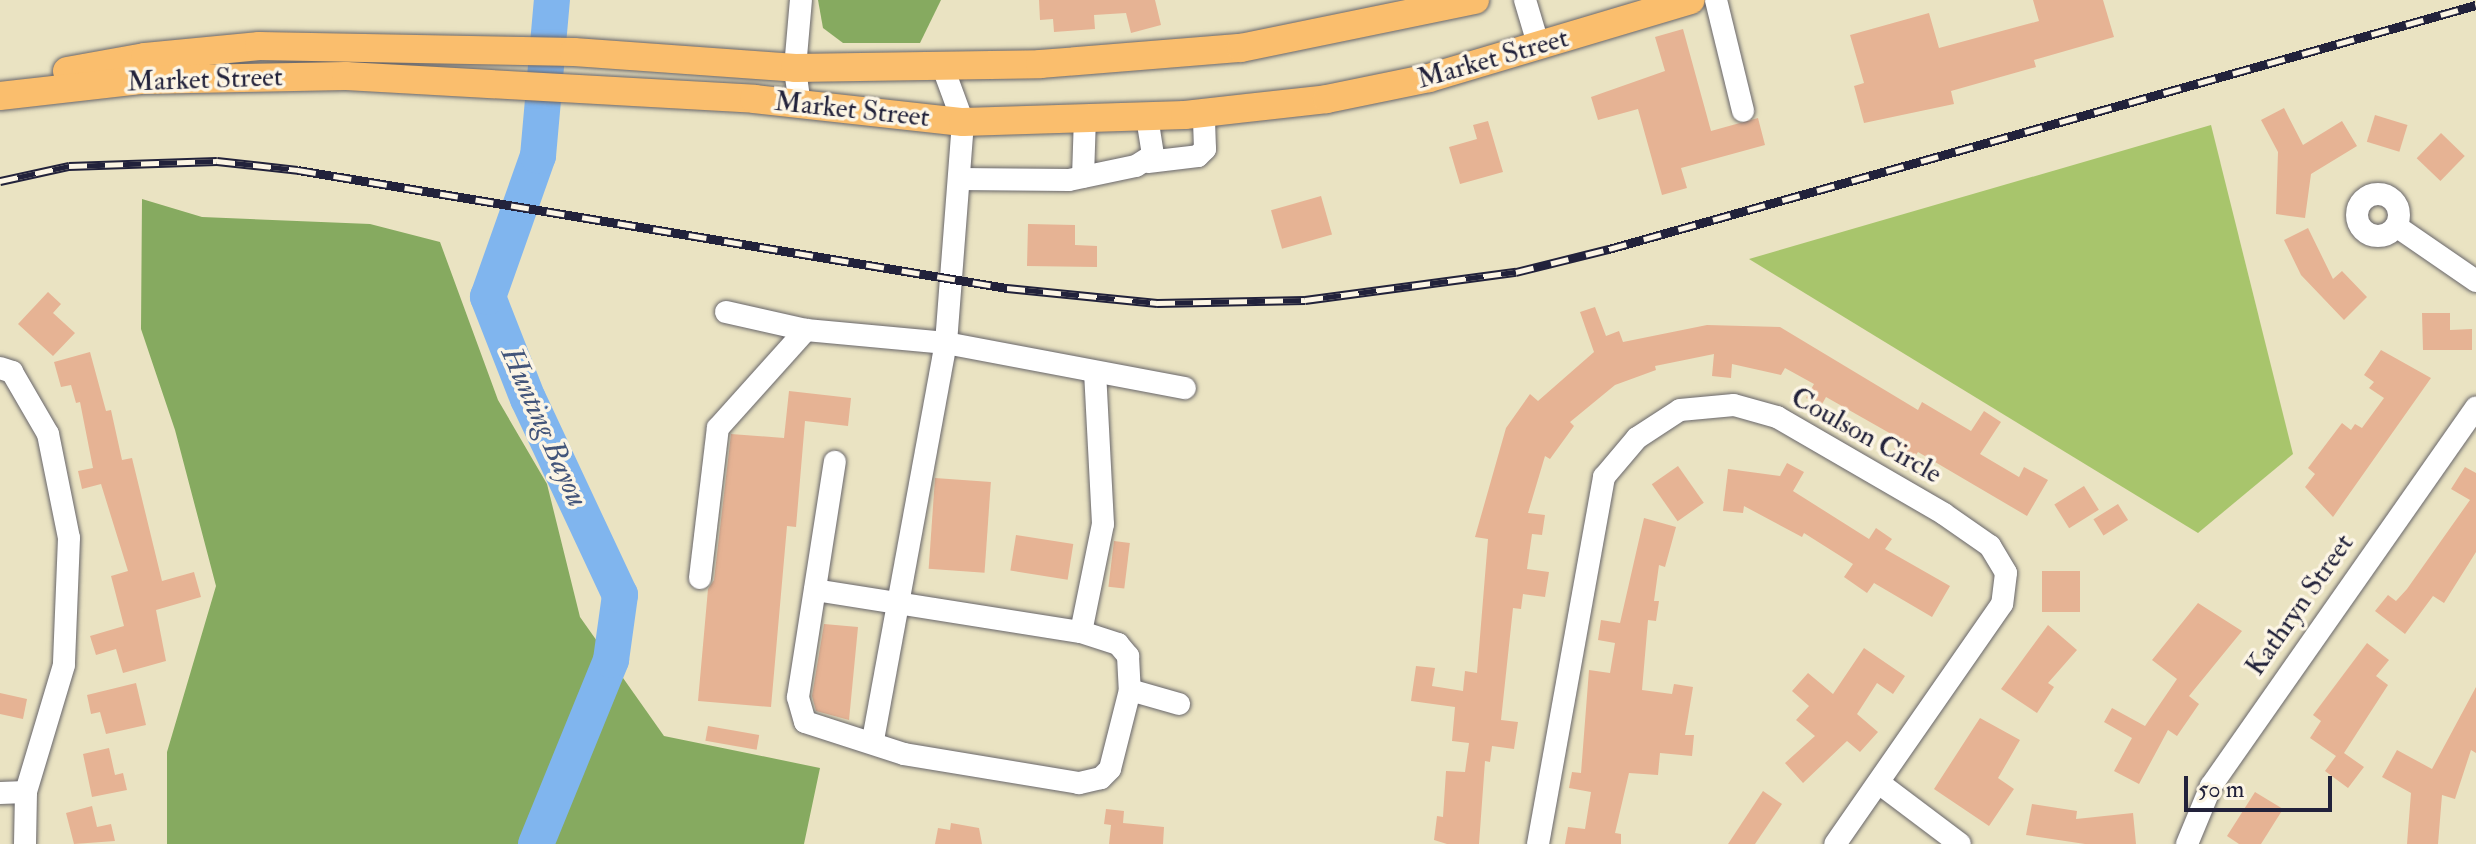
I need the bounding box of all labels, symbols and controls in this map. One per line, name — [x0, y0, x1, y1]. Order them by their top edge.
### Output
street label: Market Street — [1413, 21, 1573, 97]
street label: Market Street — [127, 60, 283, 100]
street label: Market Street — [773, 85, 931, 135]
water label: Hunting Bayou — [493, 341, 595, 513]
street label: Coulson Circle — [1785, 381, 1947, 491]
street label: Kathryn Street — [2239, 528, 2361, 682]
scale bar — [2188, 760, 2336, 810]
text: 50 m — [2198, 774, 2244, 805]

